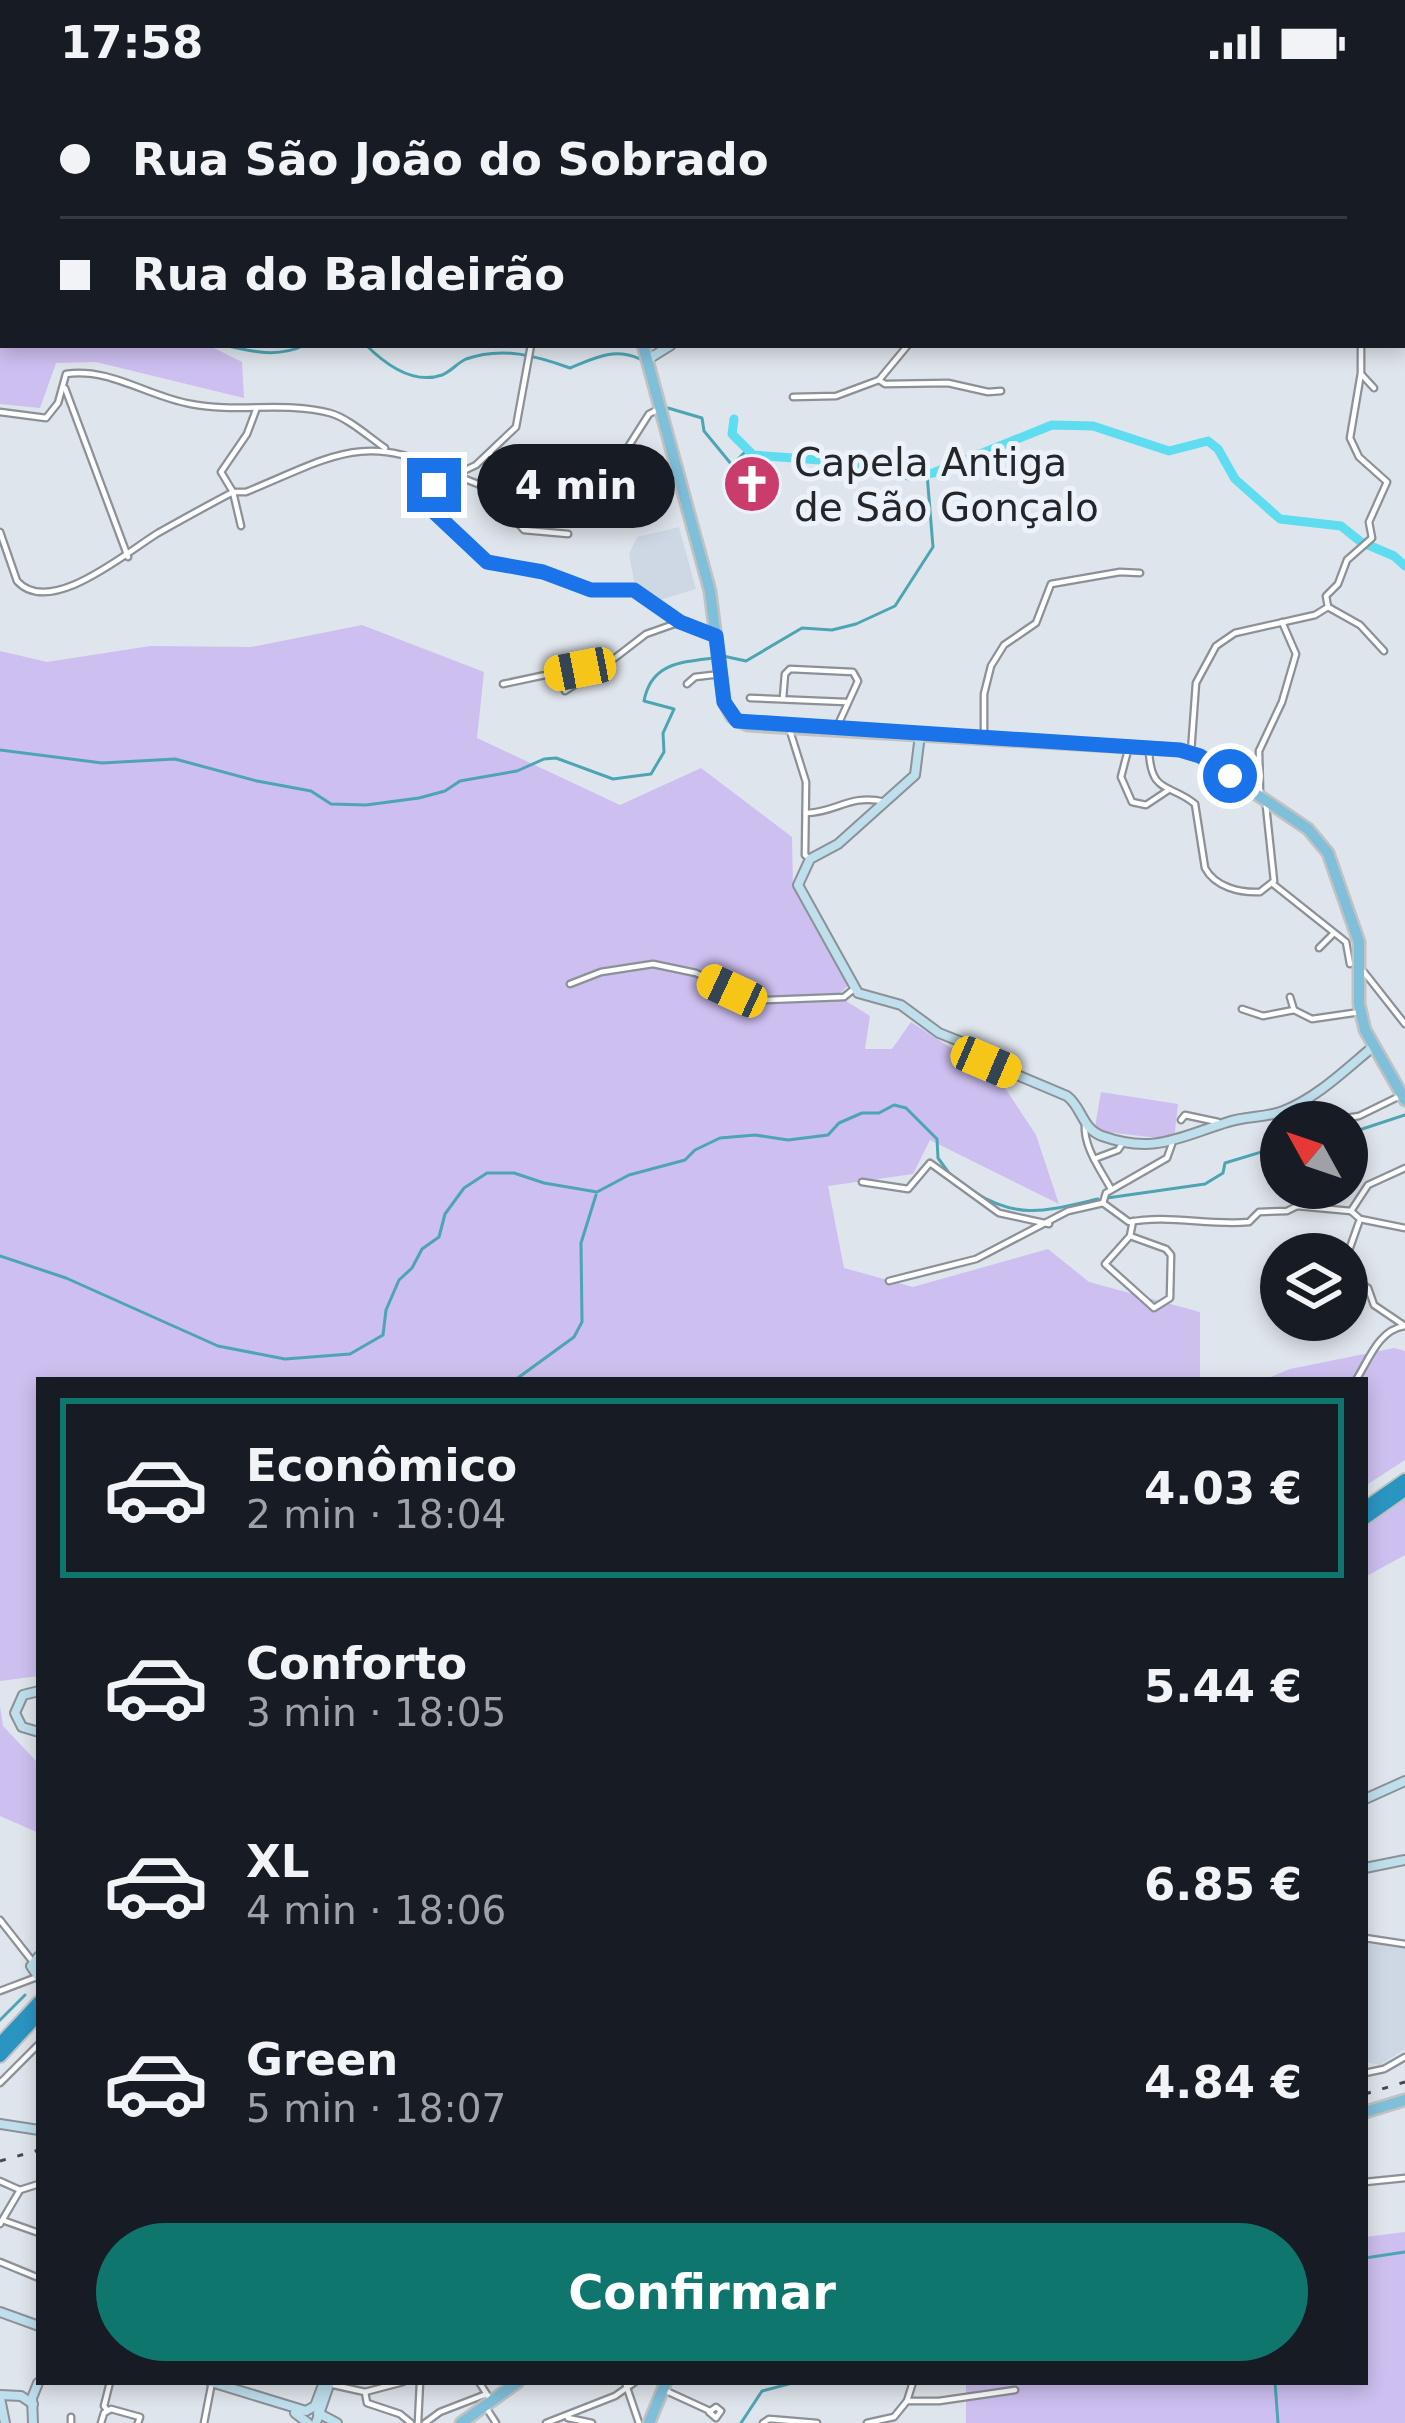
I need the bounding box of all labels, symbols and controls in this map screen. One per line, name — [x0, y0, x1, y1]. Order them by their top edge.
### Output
text: 17:58 — [60, 16, 203, 69]
text: Rua São João do Sobrado — [132, 133, 769, 186]
text: Rua do Baldeirão — [132, 248, 565, 301]
place label: Capela Antiga de São Gonçalo — [794, 440, 1099, 530]
callout: 4 min — [476, 443, 674, 527]
church icon: Capela Antiga de São Gonçalo — [721, 453, 783, 515]
route end — [407, 458, 461, 512]
text: 4 min — [515, 463, 637, 508]
car — [541, 644, 619, 694]
route start — [1203, 749, 1257, 803]
car — [692, 959, 772, 1023]
car — [946, 1031, 1026, 1093]
north arrow — [1260, 1101, 1368, 1209]
map controls — [1260, 1101, 1368, 1341]
button: layers — [1260, 1233, 1368, 1341]
icon: car — [102, 1434, 210, 1542]
text: Econômico — [246, 1439, 517, 1492]
text: 4.03 € — [1144, 1462, 1302, 1515]
text: 2 min · 18:04 — [246, 1492, 506, 1537]
icon: car — [102, 1632, 210, 1740]
text: Conforto — [246, 1637, 467, 1690]
text: 5.44 € — [1144, 1660, 1302, 1713]
text: 3 min · 18:05 — [246, 1690, 506, 1735]
icon: car — [102, 1830, 210, 1938]
text: XL — [246, 1835, 309, 1888]
text: 6.85 € — [1144, 1858, 1302, 1911]
text: 4 min · 18:06 — [246, 1888, 506, 1933]
icon: car — [102, 2028, 210, 2136]
text: Green — [246, 2033, 398, 2086]
text: 4.84 € — [1144, 2056, 1302, 2109]
text: 5 min · 18:07 — [246, 2086, 506, 2131]
button: Confirmar — [96, 2223, 1308, 2361]

